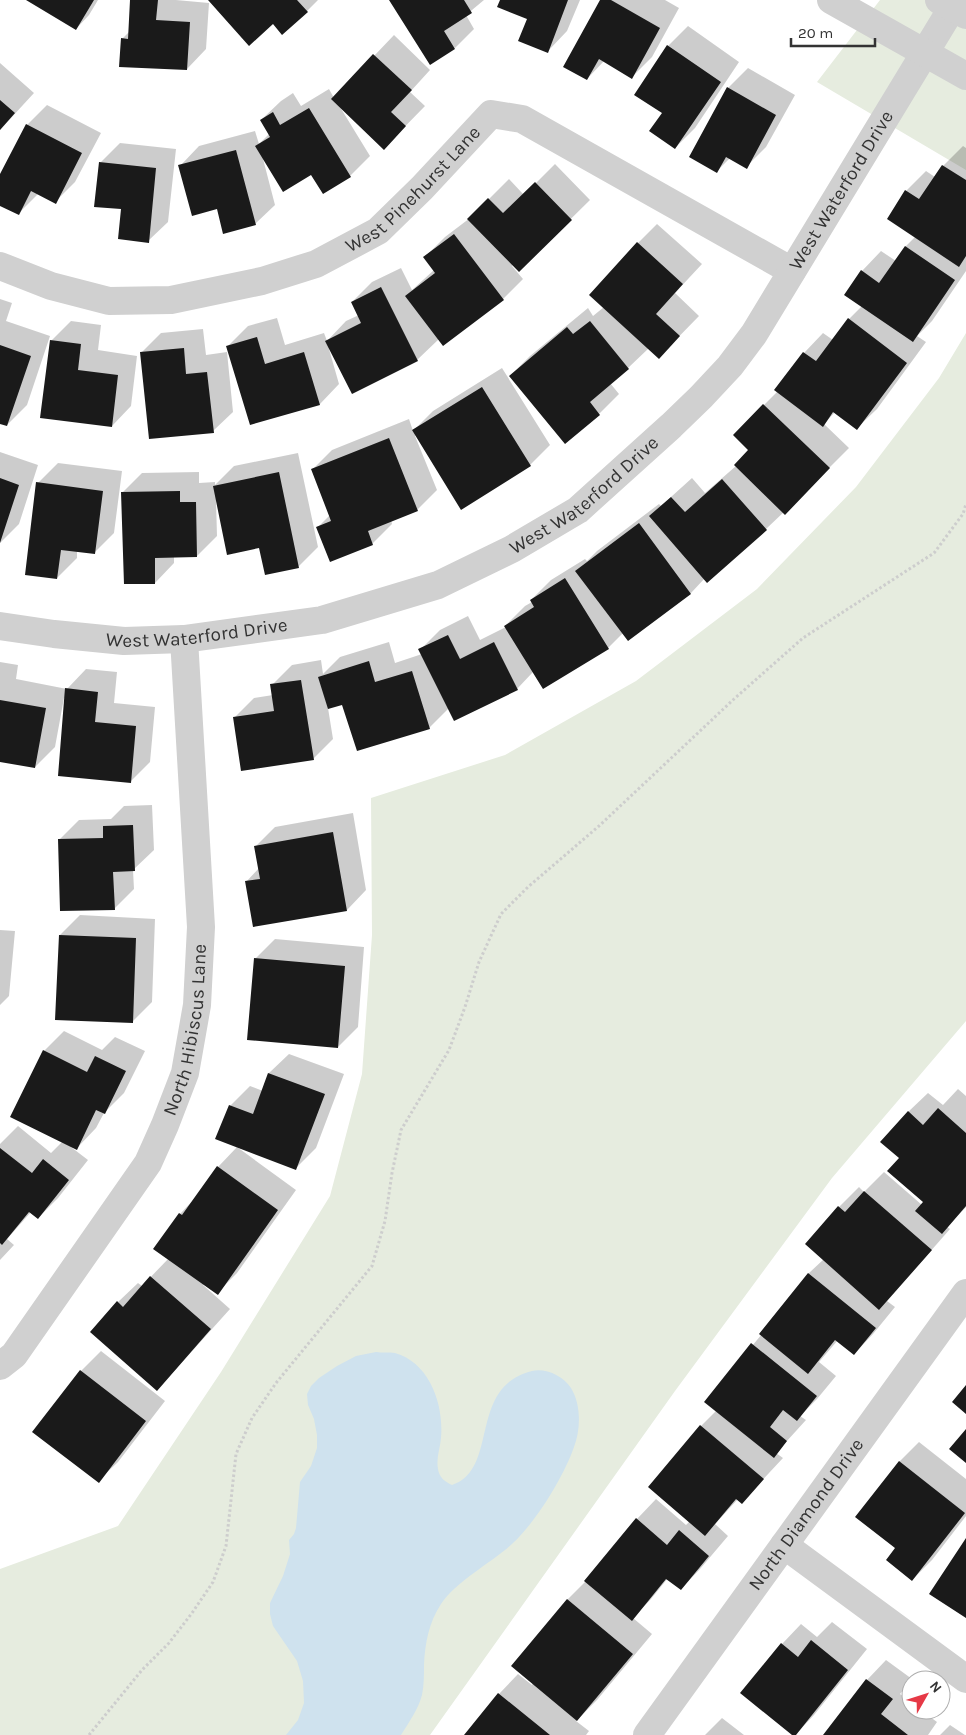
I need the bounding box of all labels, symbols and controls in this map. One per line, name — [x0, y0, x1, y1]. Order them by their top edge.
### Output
scale bar — [791, 15, 875, 47]
text: 20 m — [798, 24, 833, 42]
street label: West Waterford Drive — [785, 107, 898, 274]
street label: West Pinehurst Lane — [342, 122, 485, 257]
street label: West Waterford Drive — [506, 432, 663, 559]
street label: West Waterford Drive — [105, 614, 289, 652]
street label: North Hibiscus Lane — [159, 943, 211, 1119]
street label: North Diamond Drive — [744, 1434, 868, 1595]
north arrow — [901, 1670, 951, 1720]
text: N — [926, 1678, 945, 1696]

